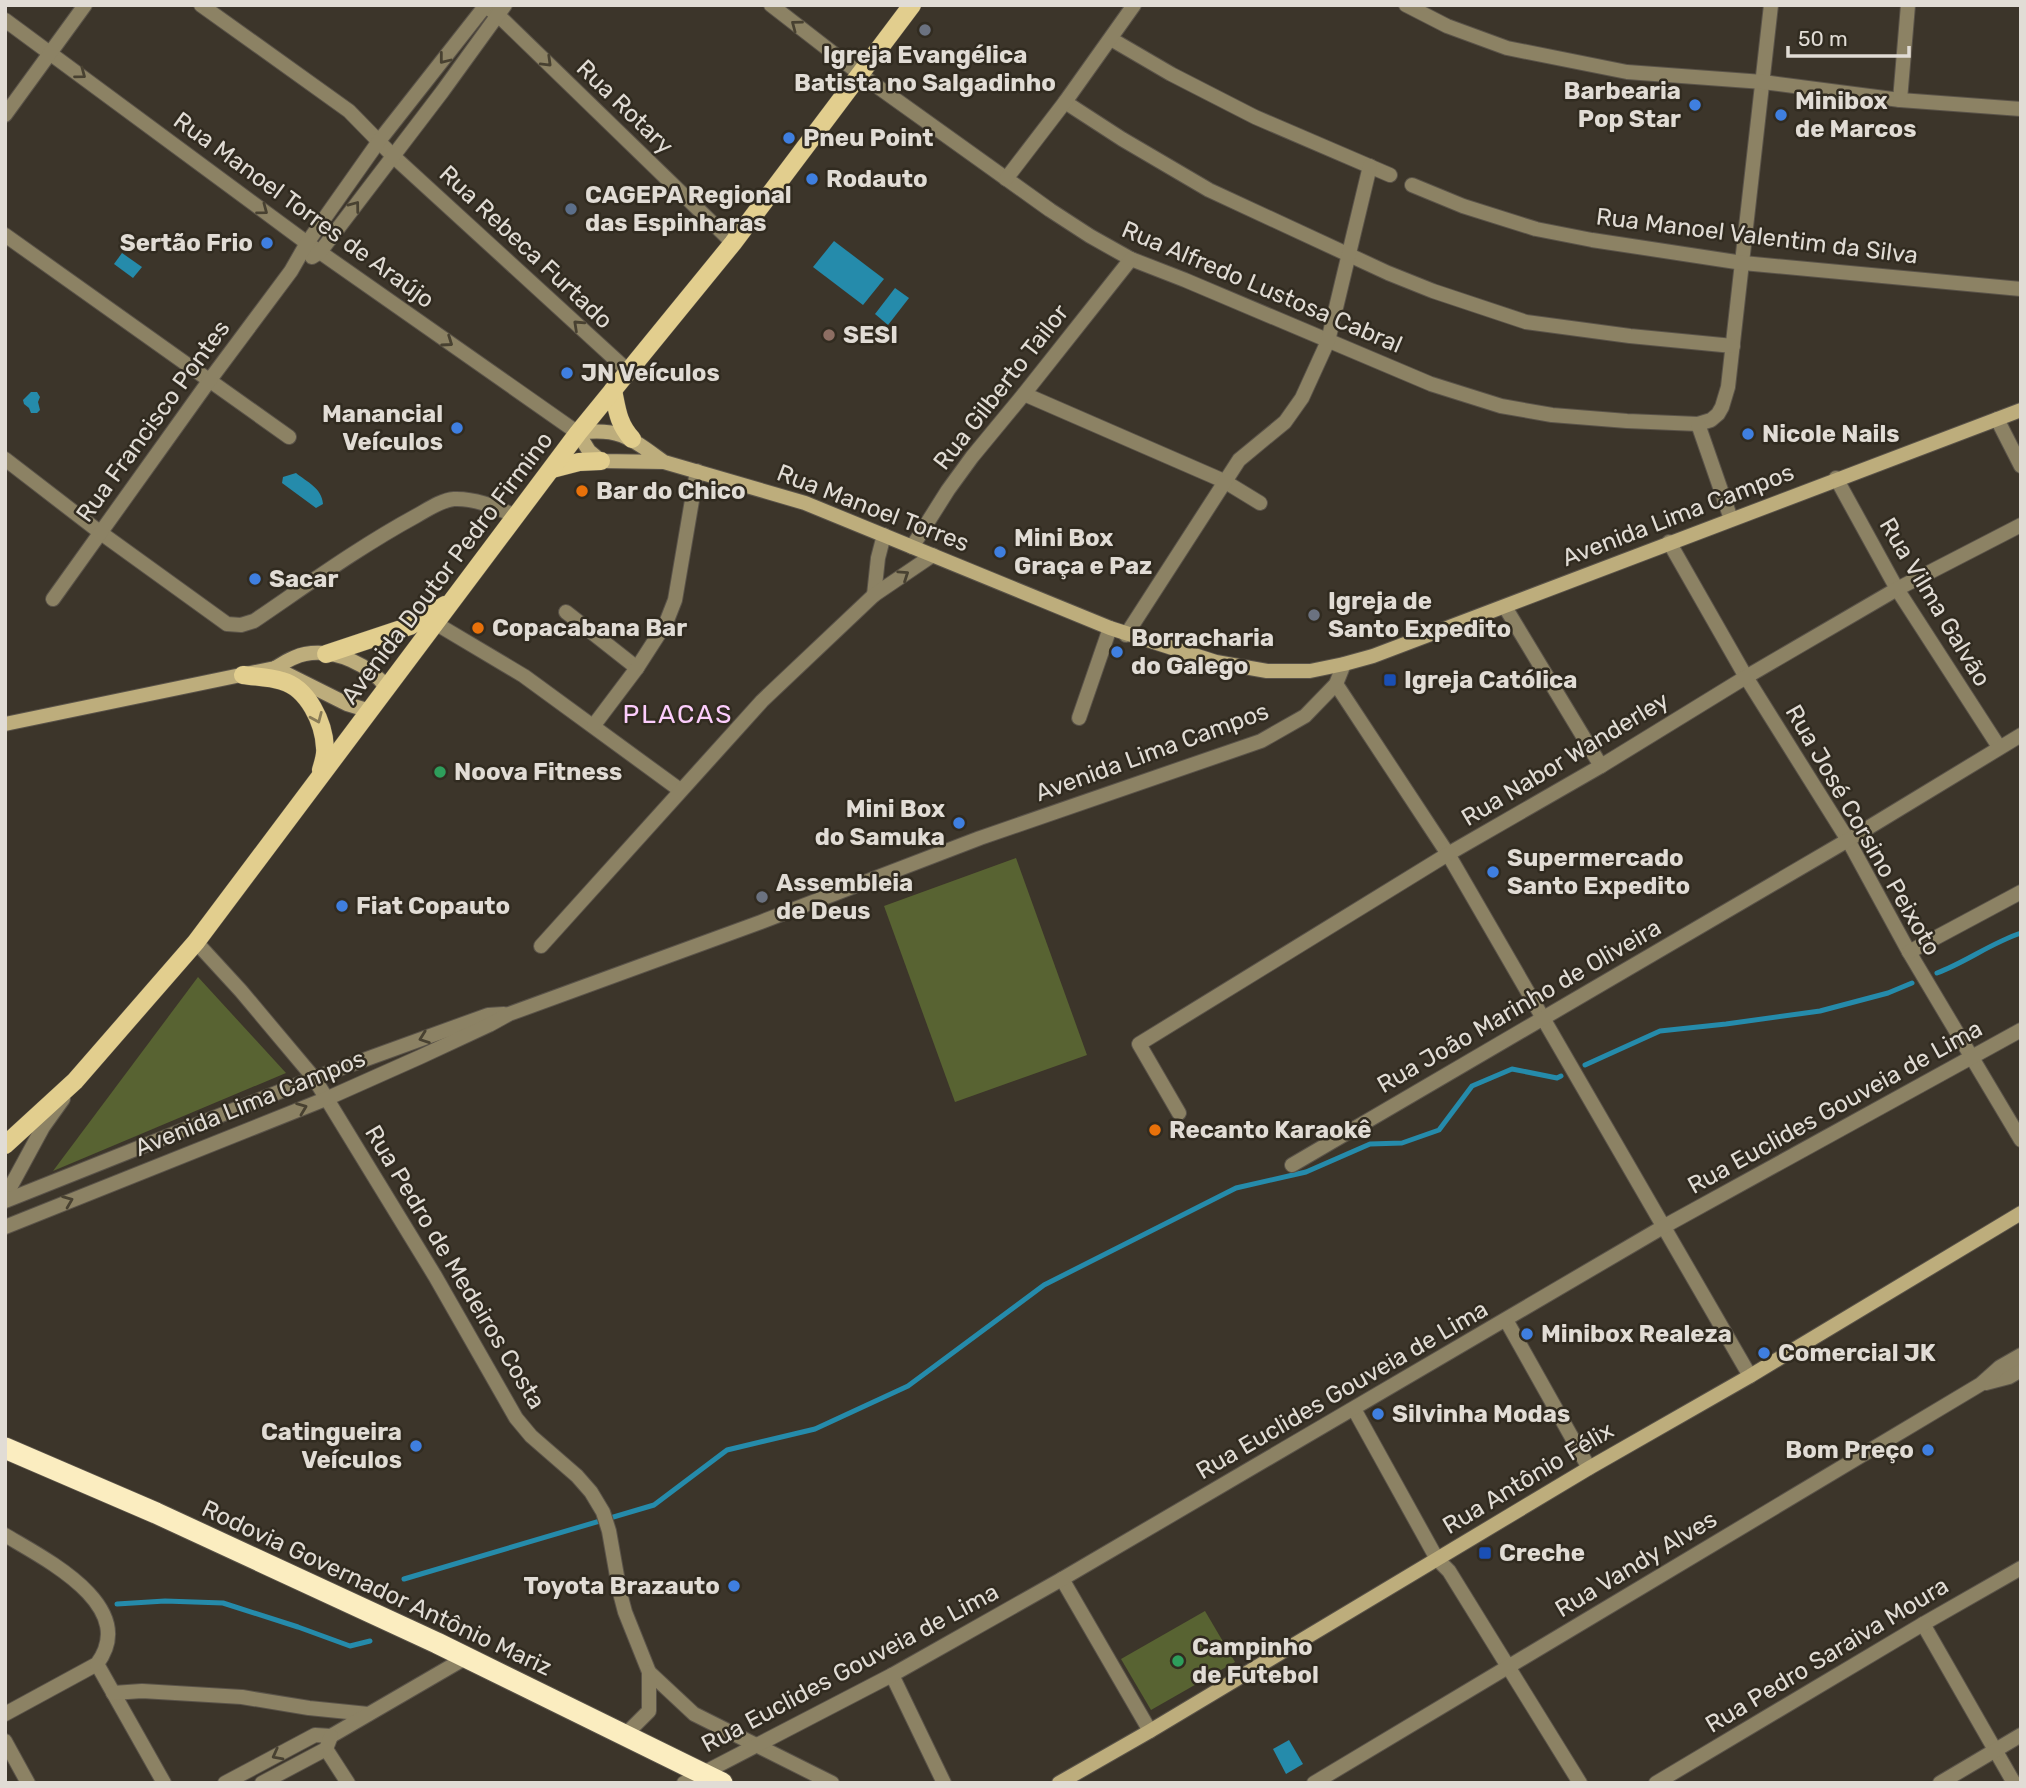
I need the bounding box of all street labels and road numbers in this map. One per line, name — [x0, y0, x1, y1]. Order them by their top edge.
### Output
street label: Rua Rotary — [571, 54, 679, 160]
street label: Rua Manoel Torres de Araújo — [168, 106, 440, 314]
street label: Rua Rebeca Furtado — [434, 160, 618, 334]
street label: Rua Manoel Valentim da Silva — [1594, 202, 1920, 270]
street label: Rua Alfredo Lustosa Cabral — [1118, 215, 1406, 359]
street label: Rua Gilberto Tailor — [928, 299, 1074, 475]
street label: Rua Francisco Pontes — [70, 315, 236, 527]
street label: Avenida Doutor Pedro Firmino — [335, 426, 559, 710]
street label: Rua Manoel Torres — [773, 458, 973, 558]
street label: Avenida Lima Campos — [1558, 458, 1798, 572]
street label: Rua Vilma Galvão — [1874, 513, 1996, 691]
street label: Rua Nabor Wanderley — [1456, 686, 1674, 832]
street label: Avenida Lima Campos — [1032, 697, 1272, 807]
street label: Rua José Corsino Peixoto — [1780, 700, 1946, 960]
street label: Rua João Marinho de Oliveira — [1372, 913, 1666, 1099]
street label: Rua Euclides Gouveia de Lima — [1683, 1014, 1987, 1200]
street label: Avenida Lima Campos — [131, 1044, 369, 1162]
street label: Rua Pedro de Medeiros Costa — [359, 1120, 551, 1414]
street label: Rua Euclides Gouveia de Lima — [1191, 1295, 1493, 1485]
street label: Rua Antônio Félix — [1438, 1416, 1618, 1540]
street label: Rodovia Governador Antônio Mariz — [198, 1494, 556, 1682]
street label: Rua Vandy Alves — [1550, 1505, 1722, 1623]
street label: Rua Pedro Saraiva Moura — [1700, 1571, 1954, 1739]
street label: Rua Euclides Gouveia de Lima — [697, 1578, 1003, 1758]

